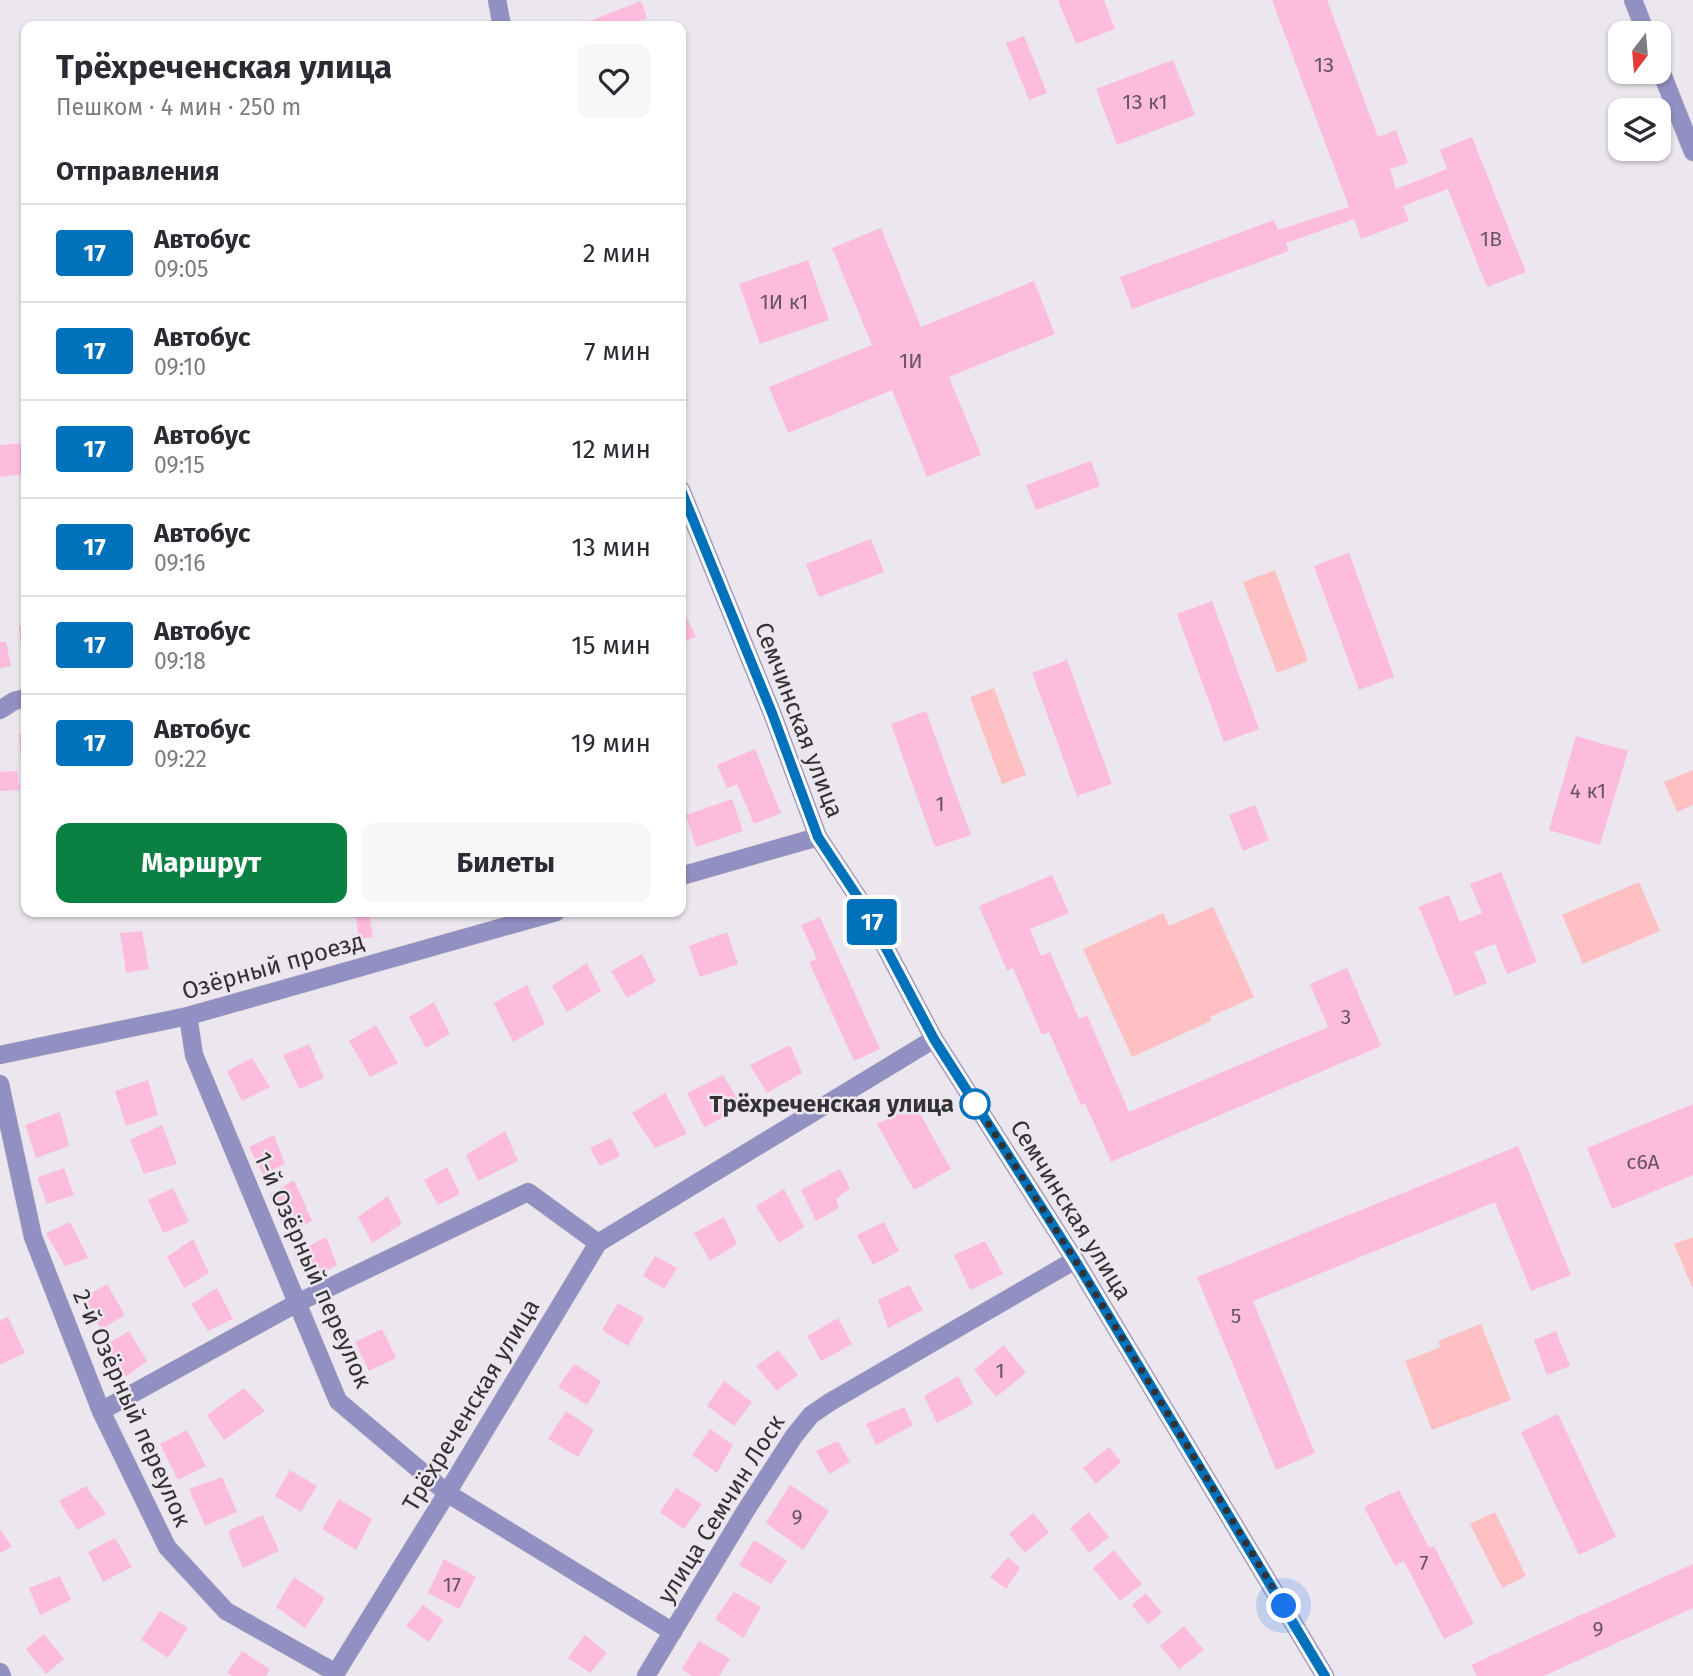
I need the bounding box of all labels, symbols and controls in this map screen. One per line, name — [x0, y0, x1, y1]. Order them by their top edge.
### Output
north arrow — [1608, 21, 1671, 84]
map controls — [1608, 21, 1671, 161]
button: heart — [577, 44, 651, 118]
text: Трёхреченская улица — [56, 47, 392, 87]
house number: 1З — [1314, 52, 1334, 78]
house number: 1З к1 — [1122, 89, 1168, 115]
text: Пешком · 4 мин · 250 m — [56, 93, 301, 121]
button: layers — [1608, 98, 1671, 161]
text: Отправления — [56, 156, 219, 187]
text: Автобус — [154, 224, 251, 255]
house number: 1В — [1480, 226, 1502, 252]
text: 2 мин — [583, 238, 651, 269]
text: 17 — [83, 239, 106, 267]
text: 09:05 — [154, 255, 209, 283]
house number: 1И к1 — [760, 289, 808, 315]
text: Автобус — [154, 322, 251, 353]
text: 7 мин — [584, 336, 651, 367]
text: 17 — [83, 337, 106, 365]
house number: 1И — [899, 348, 923, 374]
text: 09:10 — [154, 353, 206, 381]
text: Автобус — [154, 420, 251, 451]
text: 12 мин — [572, 434, 651, 465]
text: 17 — [83, 435, 106, 463]
text: 09:15 — [154, 451, 205, 479]
text: Автобус — [154, 518, 251, 549]
text: 13 мин — [571, 532, 651, 563]
text: 17 — [83, 533, 106, 561]
text: 09:16 — [154, 549, 206, 577]
text: Автобус — [154, 616, 251, 647]
street label: Семчинская улица — [749, 618, 849, 822]
text: 15 мин — [571, 630, 651, 661]
text: 17 — [83, 631, 106, 659]
text: 09:18 — [154, 647, 206, 675]
text: Автобус — [154, 714, 251, 745]
text: 19 мин — [571, 728, 651, 759]
text: 17 — [83, 729, 106, 757]
text: 09:22 — [154, 745, 207, 773]
house number: 4 к1 — [1570, 778, 1606, 804]
house number: 1 — [935, 791, 945, 817]
button: Маршрут — [56, 823, 347, 903]
button: Билеты — [361, 823, 651, 903]
line badge: 17 — [840, 899, 903, 945]
text: 17 — [861, 908, 883, 936]
street label: Озёрный проезд — [179, 927, 367, 1005]
house number: 3 — [1341, 1004, 1351, 1030]
marker: Трёхреченская улица — [960, 1089, 990, 1119]
place label: Трёхреченская улица — [710, 1090, 954, 1118]
street label: Семчинская улица — [1004, 1115, 1138, 1305]
street label: 1-й Озёрный переулок — [248, 1148, 378, 1393]
house number: с6А — [1626, 1149, 1660, 1175]
street label: 2-й Озёрный переулок — [67, 1285, 197, 1532]
street label: Трёхреченская улица — [397, 1294, 545, 1516]
house number: 5 — [1231, 1303, 1241, 1329]
house number: 1 — [995, 1358, 1005, 1384]
street label: улица Семчин Лоск — [652, 1409, 791, 1608]
house number: 9 — [791, 1504, 803, 1530]
house number: 7 — [1419, 1550, 1429, 1576]
house number: 17 — [443, 1572, 461, 1598]
your location — [1266, 1588, 1301, 1623]
house number: 9 — [1592, 1616, 1604, 1642]

